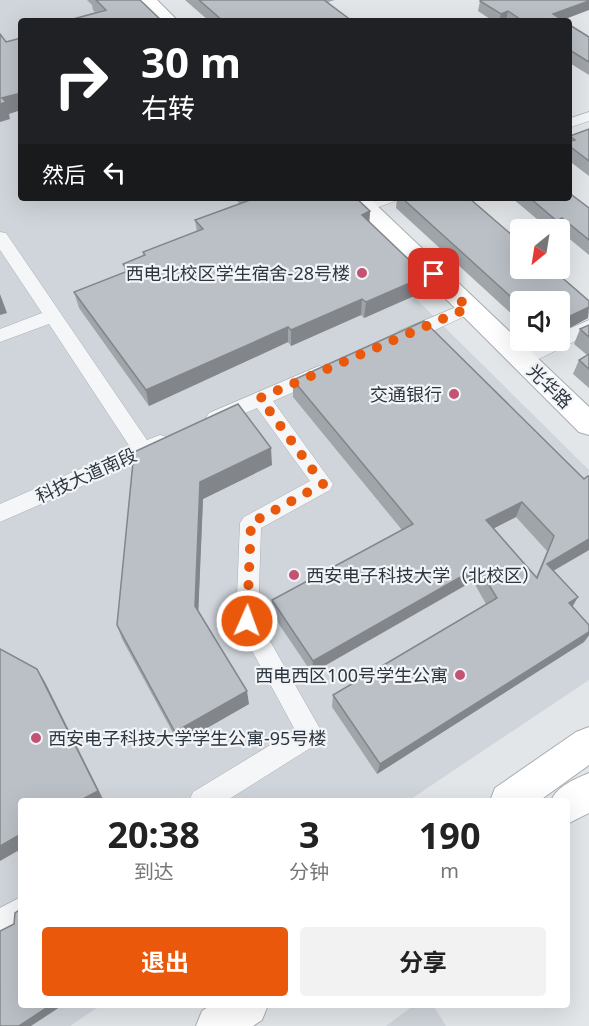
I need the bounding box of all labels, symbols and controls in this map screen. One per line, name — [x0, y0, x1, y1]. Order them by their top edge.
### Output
text: 30 m — [141, 33, 241, 90]
icon: right — [42, 42, 120, 120]
text: 右转 — [141, 89, 195, 126]
icon: left — [98, 156, 131, 189]
text: 然后 — [42, 159, 86, 189]
north arrow — [510, 219, 570, 279]
map controls — [510, 219, 570, 351]
pin — [408, 248, 459, 299]
icon: arrive — [417, 257, 450, 290]
place label: 西电北校区学生宿舍-28号楼 — [126, 261, 350, 285]
marker: 西电北校区学生宿舍-28号楼 — [355, 266, 369, 280]
button: sound — [510, 291, 570, 351]
street label: 光华路 — [522, 359, 578, 413]
place label: 交通银行 — [370, 382, 442, 406]
marker: 交通银行 — [447, 387, 461, 401]
street label: 科技大道南段 — [32, 442, 140, 508]
place label: 西安电子科技大学（北校区） — [306, 563, 540, 587]
marker: 西安电子科技大学（北校区） — [287, 568, 301, 582]
position arrow — [215, 589, 279, 653]
place label: 西电西区100号学生公寓 — [255, 663, 448, 687]
marker: 西电西区100号学生公寓 — [453, 668, 467, 682]
place label: 西安电子科技大学学生公寓-95号楼 — [48, 726, 326, 750]
marker: 西安电子科技大学学生公寓-95号楼 — [29, 731, 43, 745]
text: 20:38 — [107, 810, 200, 859]
text: 3 — [299, 810, 320, 859]
text: 190 — [419, 811, 481, 860]
text: m — [440, 857, 459, 884]
text: 到达 — [134, 858, 174, 885]
text: 分钟 — [289, 858, 329, 885]
button: 退出 — [42, 927, 288, 996]
button: 分享 — [300, 927, 546, 996]

